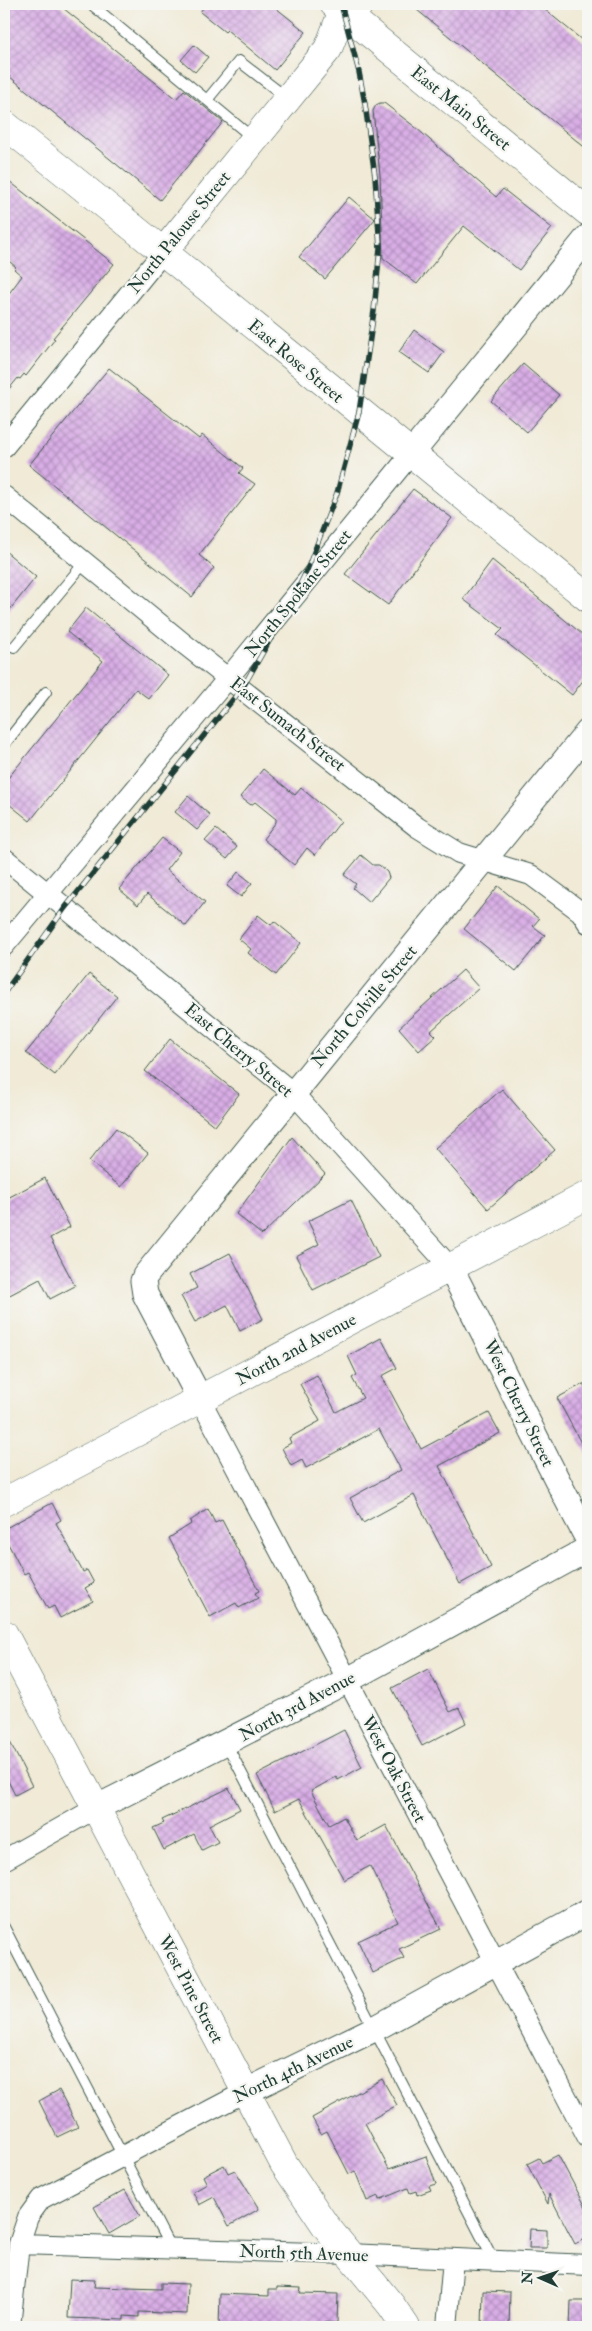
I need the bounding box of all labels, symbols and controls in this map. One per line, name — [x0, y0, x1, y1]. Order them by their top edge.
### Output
street label: East Main Street — [406, 61, 515, 156]
street label: North Palouse Street — [123, 166, 236, 298]
street label: East Rose Street — [243, 315, 349, 408]
street label: North Spokane Street — [240, 525, 357, 662]
street label: East Sumach Street — [225, 672, 350, 777]
street label: North Colville Street — [306, 940, 422, 1072]
street label: East Cherry Street — [180, 998, 298, 1103]
street label: North 2nd Avenue — [232, 1308, 361, 1391]
street label: West Cherry Street — [477, 1335, 559, 1471]
street label: North 3rd Avenue — [235, 1666, 360, 1747]
street label: West Oak Street — [355, 1711, 431, 1827]
street label: West Pine Street — [152, 1930, 229, 2047]
street label: North 4th Avenue — [229, 2030, 358, 2109]
street label: North 5th Avenue — [239, 2240, 369, 2267]
north arrow — [514, 2254, 564, 2304]
text: N — [519, 2271, 536, 2285]

